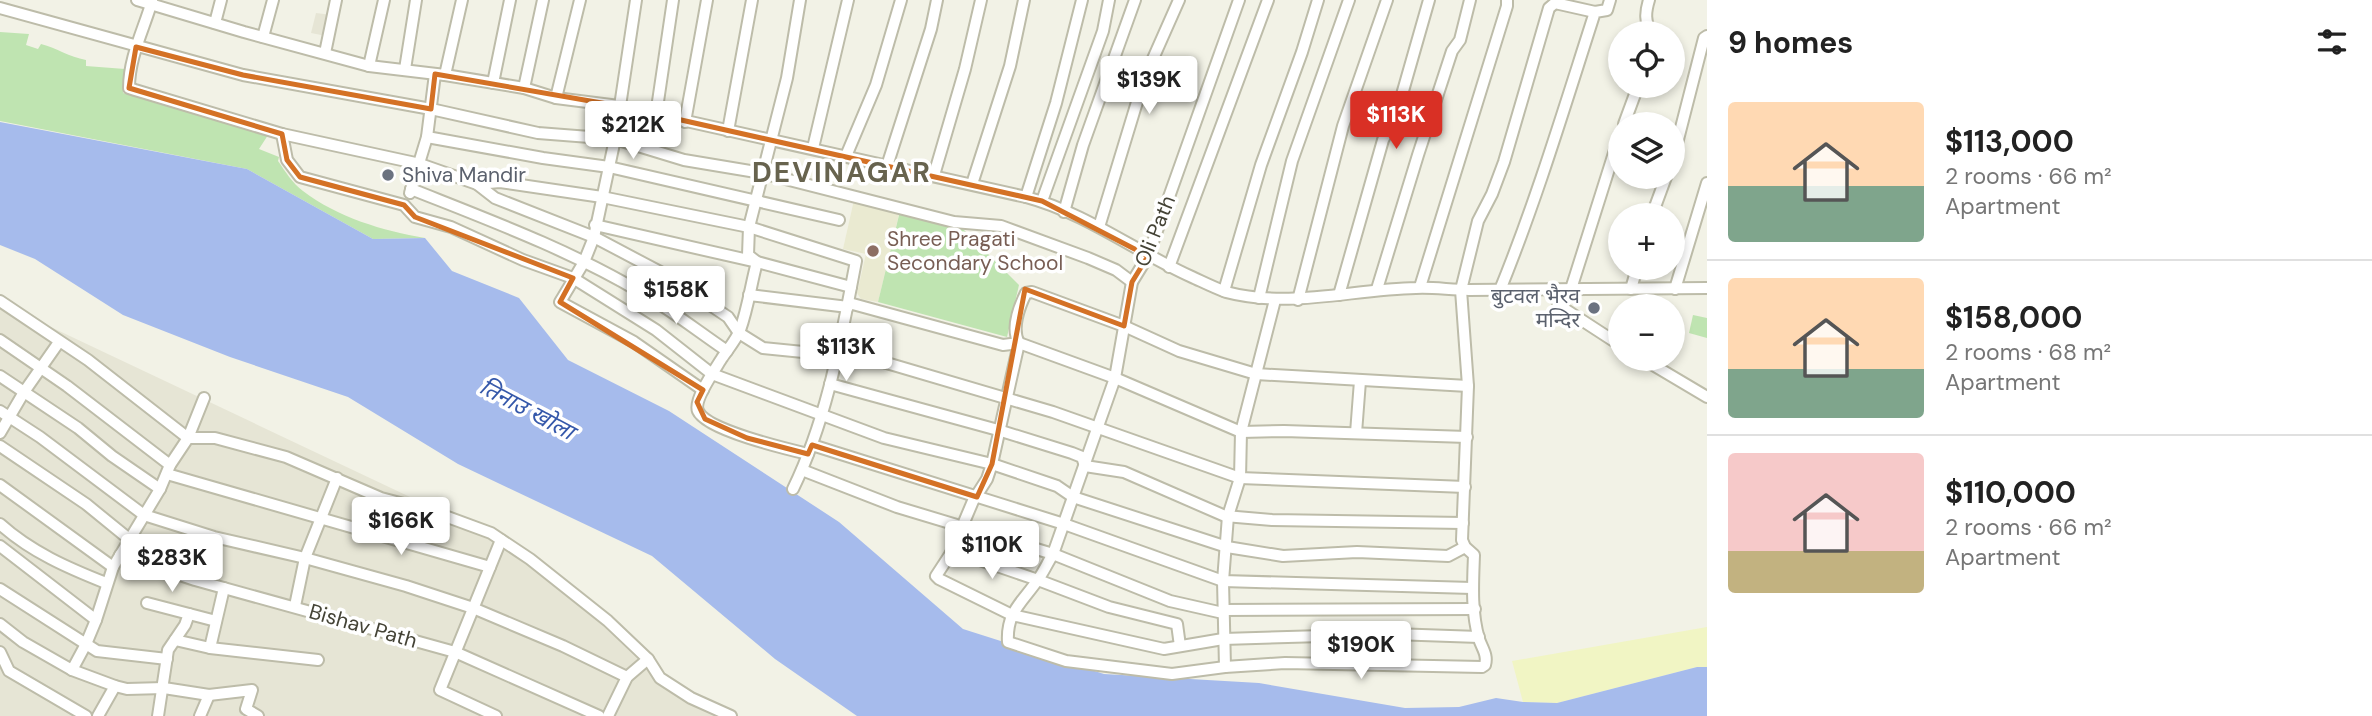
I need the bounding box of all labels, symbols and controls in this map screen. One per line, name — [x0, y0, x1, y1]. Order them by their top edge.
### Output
map controls — [1608, 21, 1685, 371]
button: locate — [1608, 21, 1685, 98]
text: 9 homes — [1728, 23, 1853, 62]
icon: filters — [2313, 23, 2351, 61]
pin: $139K — [1100, 57, 1198, 116]
text: $139K — [1116, 64, 1182, 94]
pin: $113K — [1347, 92, 1445, 151]
text: $113K — [1366, 99, 1426, 129]
pin: $212K — [584, 102, 682, 161]
text: $212K — [601, 109, 665, 139]
button: layers — [1608, 112, 1685, 189]
text: $113,000 — [1945, 122, 2074, 161]
icon: home — [1784, 130, 1868, 214]
district label: DEVINAGAR — [752, 154, 932, 191]
place label: Shiva Mandir — [402, 161, 526, 189]
text: 2 rooms · 66 m² — [1945, 161, 2112, 191]
marker: Shiva Mandir — [380, 167, 396, 183]
street label: Oli Path — [1128, 191, 1182, 271]
text: Apartment — [1945, 191, 2060, 221]
button: + — [1608, 203, 1685, 280]
place label: Shree Pragati Secondary School — [887, 225, 1063, 277]
marker: Shree Pragati Secondary School — [865, 243, 881, 259]
pin: $158K — [627, 266, 725, 326]
text: $158K — [643, 274, 709, 304]
place label: बुटवल भैरव मन्दिर — [1491, 282, 1580, 334]
button: − — [1608, 294, 1685, 371]
text: $158,000 — [1945, 298, 2082, 337]
marker: बुटवल भैरव मन्दिर — [1586, 300, 1602, 316]
icon: home — [1784, 306, 1868, 390]
pin: $113K — [797, 324, 895, 383]
text: $113K — [816, 331, 876, 361]
text: 2 rooms · 68 m² — [1945, 337, 2111, 367]
text: Apartment — [1945, 367, 2060, 397]
water label: तिनाउ खोला — [474, 372, 583, 448]
text: $110,000 — [1945, 473, 2076, 512]
icon: home — [1784, 481, 1868, 565]
pin: $166K — [352, 498, 450, 557]
text: $166K — [368, 505, 434, 535]
text: 2 rooms · 66 m² — [1945, 512, 2112, 542]
pin: $110K — [943, 522, 1041, 581]
text: $110K — [961, 529, 1023, 559]
pin: $283K — [123, 534, 221, 594]
text: $283K — [137, 542, 207, 572]
text: Apartment — [1945, 542, 2060, 572]
street label: Bishav Path — [306, 597, 420, 655]
pin: $190K — [1312, 622, 1410, 681]
text: $190K — [1327, 629, 1395, 659]

